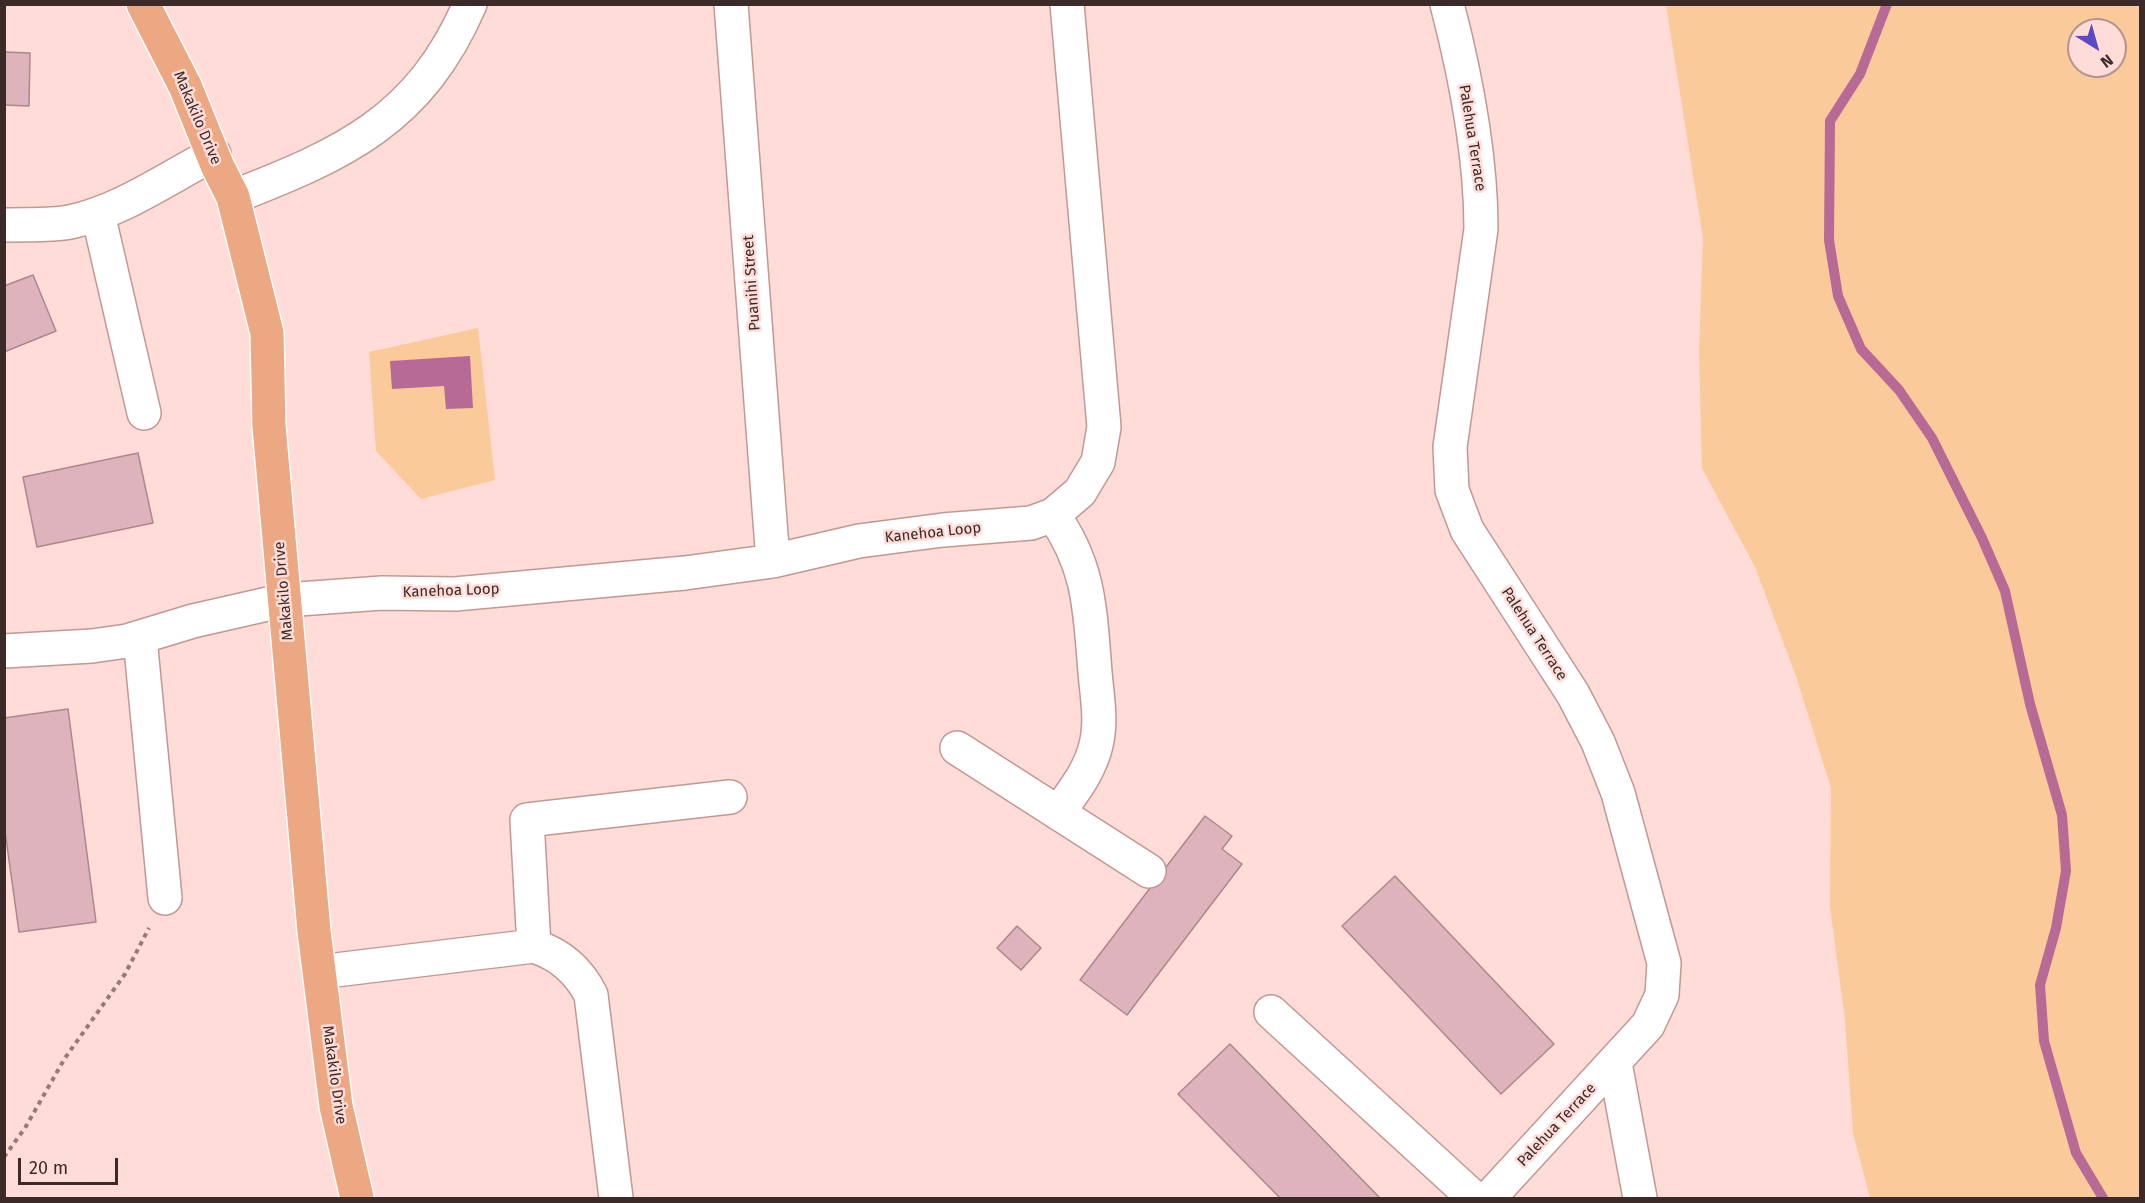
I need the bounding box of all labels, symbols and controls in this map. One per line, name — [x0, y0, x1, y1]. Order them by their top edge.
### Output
north arrow — [2067, 18, 2127, 78]
text: N — [2097, 50, 2117, 72]
street label: Makakilo Drive — [169, 69, 225, 167]
street label: Palehua Terrace — [1455, 84, 1489, 192]
street label: Puanihi Street — [740, 235, 764, 331]
street label: Kanehoa Loop — [884, 519, 982, 547]
street label: Makakilo Drive — [271, 541, 297, 641]
street label: Kanehoa Loop — [402, 580, 500, 602]
street label: Palehua Terrace — [1497, 584, 1571, 684]
street label: Makakilo Drive — [318, 1024, 350, 1126]
street label: Palehua Terrace — [1514, 1080, 1600, 1170]
scale bar — [21, 1146, 122, 1184]
text: 20 m — [29, 1157, 68, 1179]

